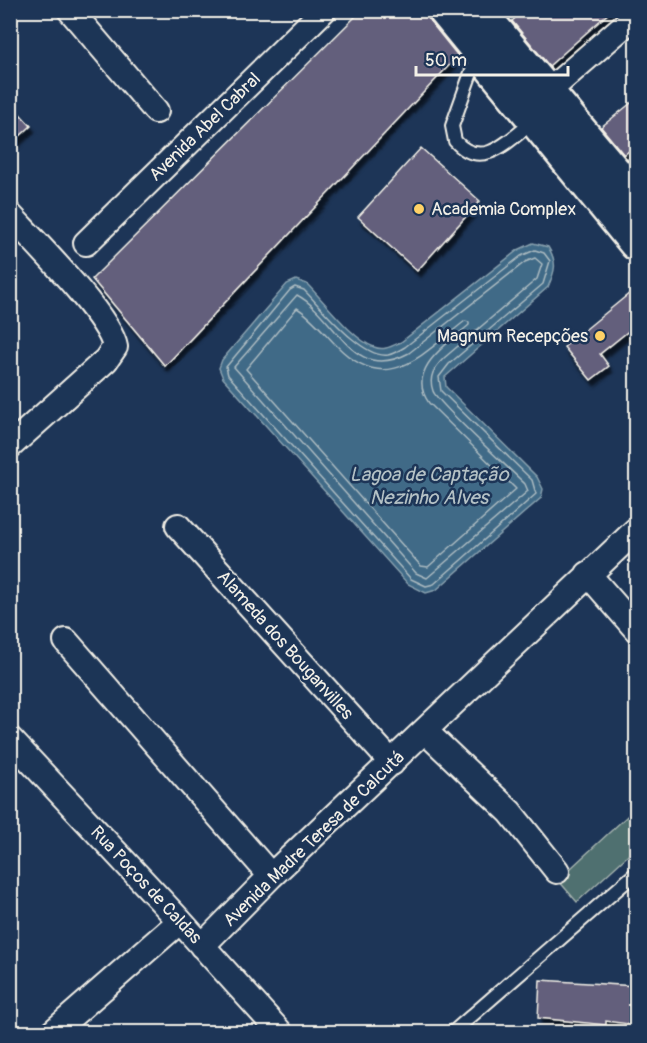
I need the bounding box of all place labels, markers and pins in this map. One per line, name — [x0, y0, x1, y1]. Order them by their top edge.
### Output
place label: Academia Complex — [431, 198, 576, 221]
marker: Academia Complex — [412, 202, 426, 216]
place label: Magnum Recepções — [437, 325, 588, 348]
marker: Magnum Recepções — [593, 329, 607, 343]

